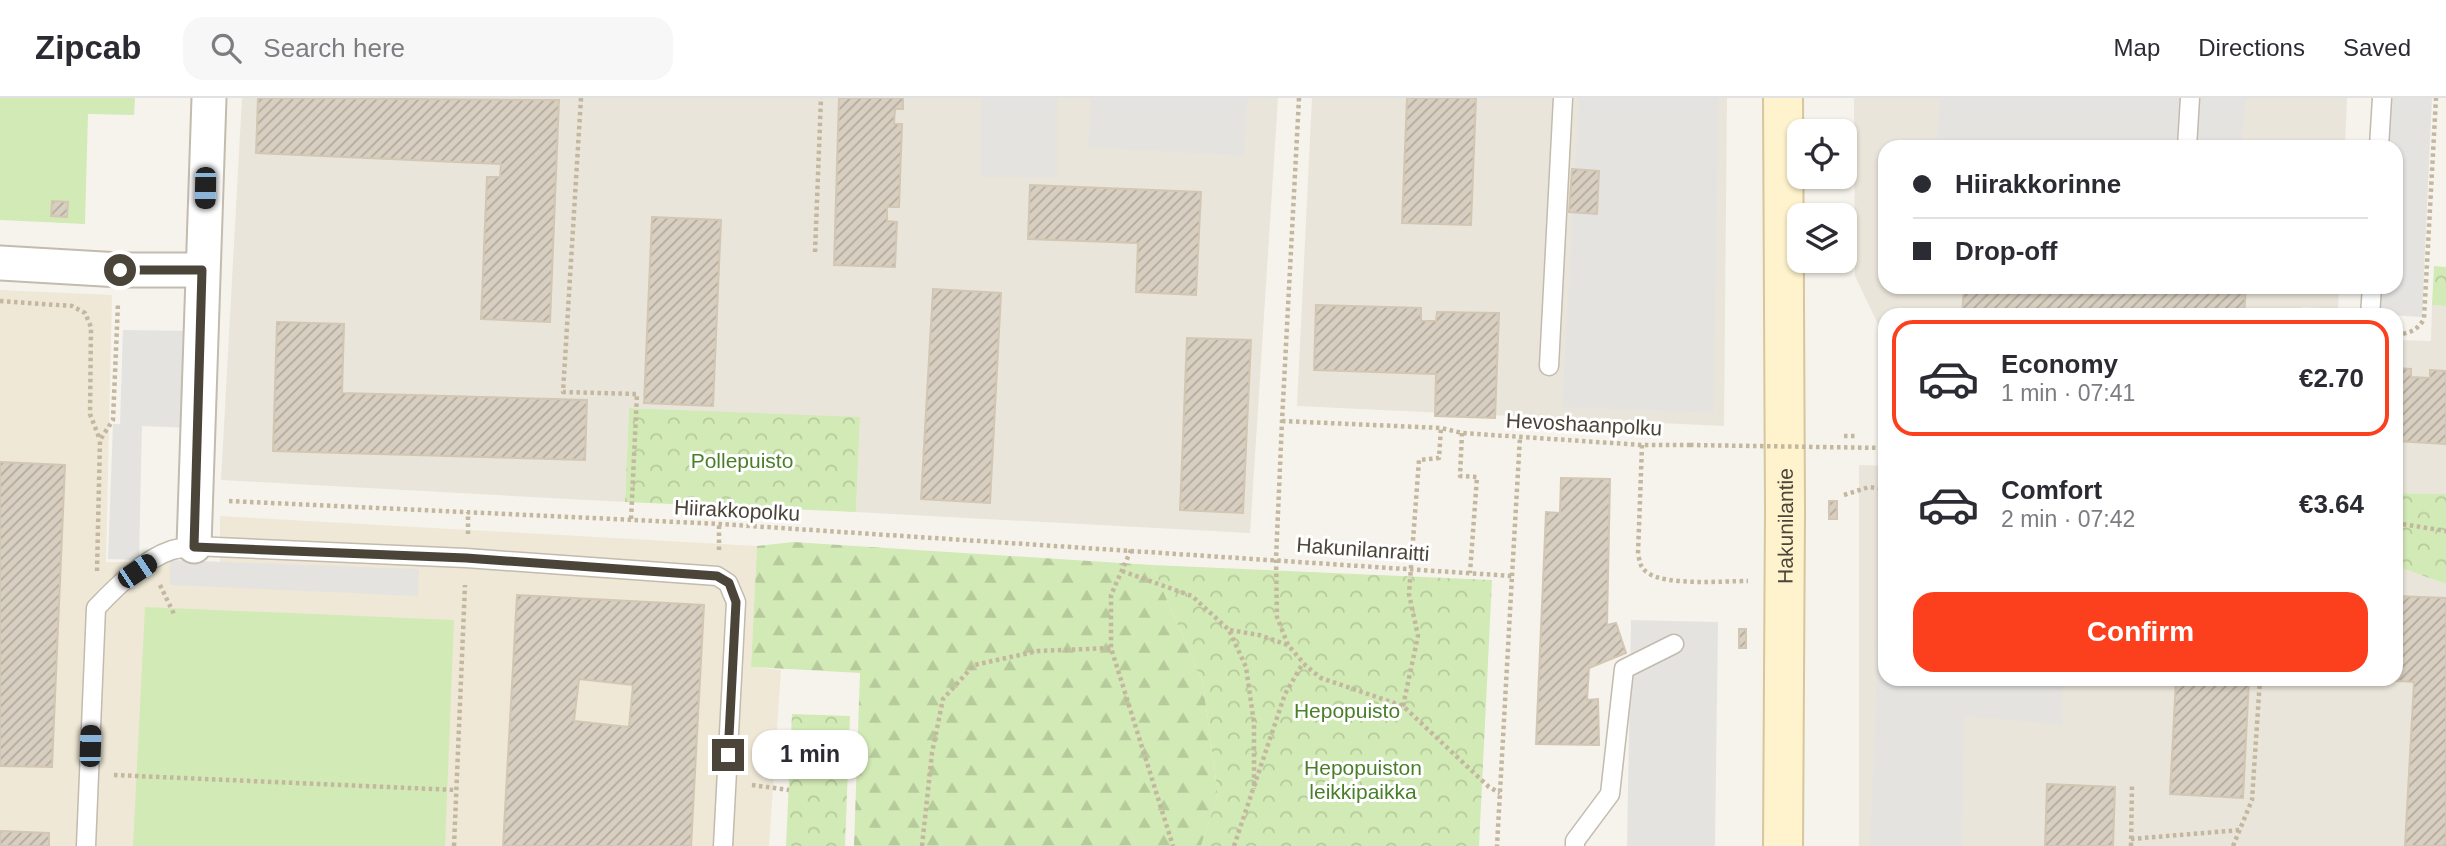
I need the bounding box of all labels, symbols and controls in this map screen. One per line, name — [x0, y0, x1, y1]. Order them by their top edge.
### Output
search box — [183, 17, 673, 80]
text: Zipcab — [35, 29, 141, 66]
icon: search — [207, 29, 245, 67]
text: Search here — [263, 33, 405, 63]
text: Map — [2114, 34, 2160, 61]
text: Directions — [2198, 34, 2305, 61]
text: Saved — [2343, 34, 2411, 61]
map controls — [1787, 119, 1857, 273]
button: locate — [1787, 119, 1857, 189]
car — [195, 167, 216, 209]
text: Hiirakkorinne — [1955, 169, 2121, 199]
button: layers — [1787, 203, 1857, 273]
text: Drop-off — [1955, 236, 2058, 266]
route start — [104, 254, 136, 286]
icon: car — [1917, 347, 1980, 410]
text: Economy — [2001, 349, 2118, 379]
text: €2.70 — [2299, 363, 2364, 393]
text: 1 min · 07:41 — [2001, 380, 2135, 406]
street label: Hevoshaanpolku — [1505, 408, 1663, 440]
park label: Pollepuisto — [691, 449, 793, 472]
street label: Hakunilantie — [1773, 468, 1797, 584]
icon: car — [1917, 473, 1980, 536]
text: Comfort — [2001, 475, 2102, 505]
text: €3.64 — [2299, 489, 2364, 519]
street label: Hiirakkopolku — [673, 495, 801, 525]
text: 2 min · 07:42 — [2001, 506, 2135, 532]
street label: Hakunilanraitti — [1296, 533, 1430, 565]
car — [114, 551, 161, 591]
button: Confirm — [1913, 592, 2368, 672]
park label: Hepopuisto — [1294, 699, 1400, 722]
car — [79, 725, 102, 767]
callout: 1 min — [752, 730, 868, 780]
route end — [712, 739, 744, 771]
text: 1 min — [780, 741, 840, 767]
park label: Hepopuiston leikkipaikka — [1304, 756, 1422, 803]

